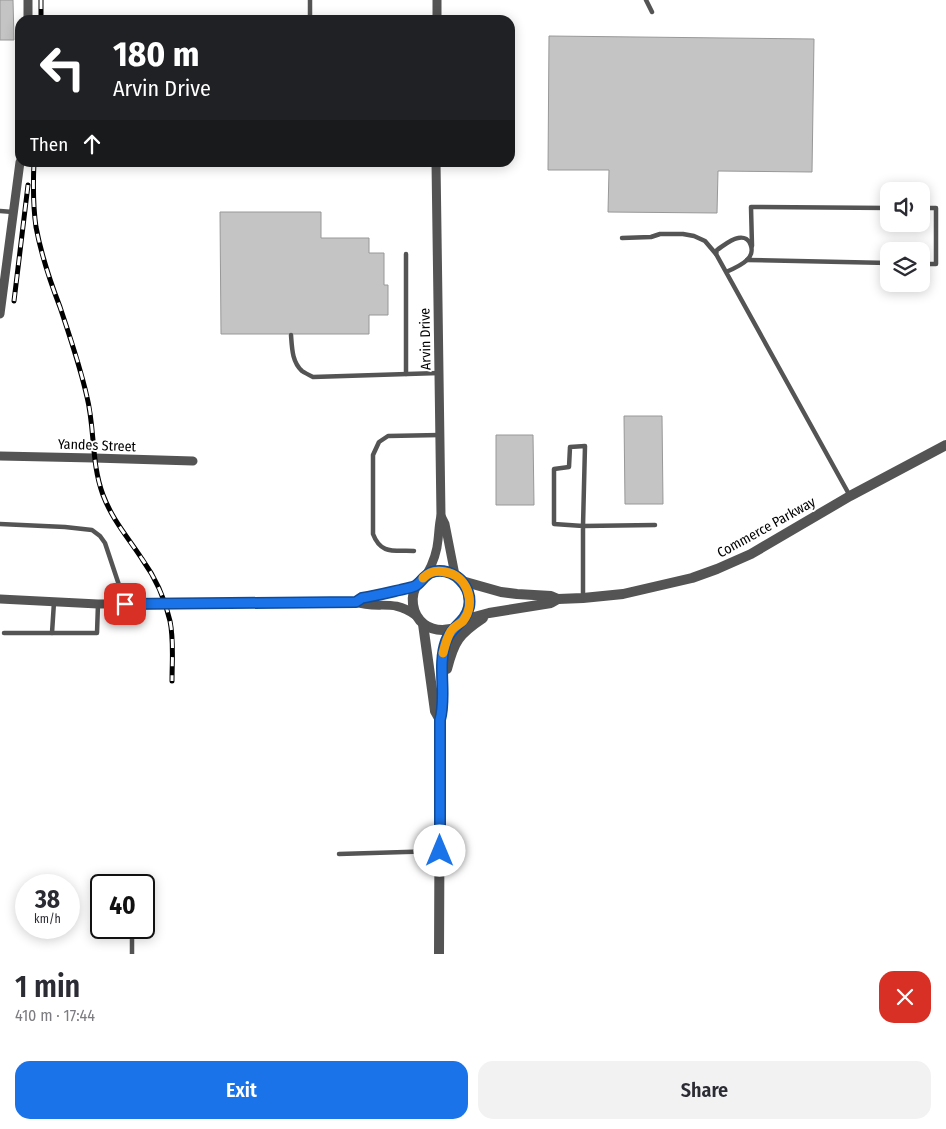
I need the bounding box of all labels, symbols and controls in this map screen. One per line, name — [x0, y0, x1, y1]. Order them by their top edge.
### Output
text: 180 m — [113, 33, 199, 75]
icon: left — [30, 35, 95, 100]
text: Arvin Drive — [113, 75, 211, 102]
icon: ahead — [78, 130, 106, 158]
text: Then — [30, 133, 68, 156]
map controls — [880, 182, 930, 292]
button: sound — [880, 182, 930, 232]
button: layers — [880, 242, 930, 292]
street label: Arvin Drive — [416, 308, 435, 370]
street label: Yandes Street — [58, 436, 137, 455]
street label: Commerce Parkway — [714, 493, 819, 561]
pin — [104, 583, 146, 625]
icon: arrive — [111, 590, 139, 618]
position arrow — [413, 824, 465, 876]
speed limit sign: 40 — [90, 874, 155, 939]
text: 38 — [35, 885, 60, 915]
text: km/h — [34, 912, 61, 926]
text: 1 min — [15, 969, 80, 1005]
button: close — [879, 971, 931, 1023]
text: 410 m · 17:44 — [15, 1006, 95, 1025]
button: Exit — [15, 1061, 468, 1119]
button: Share — [478, 1061, 931, 1119]

